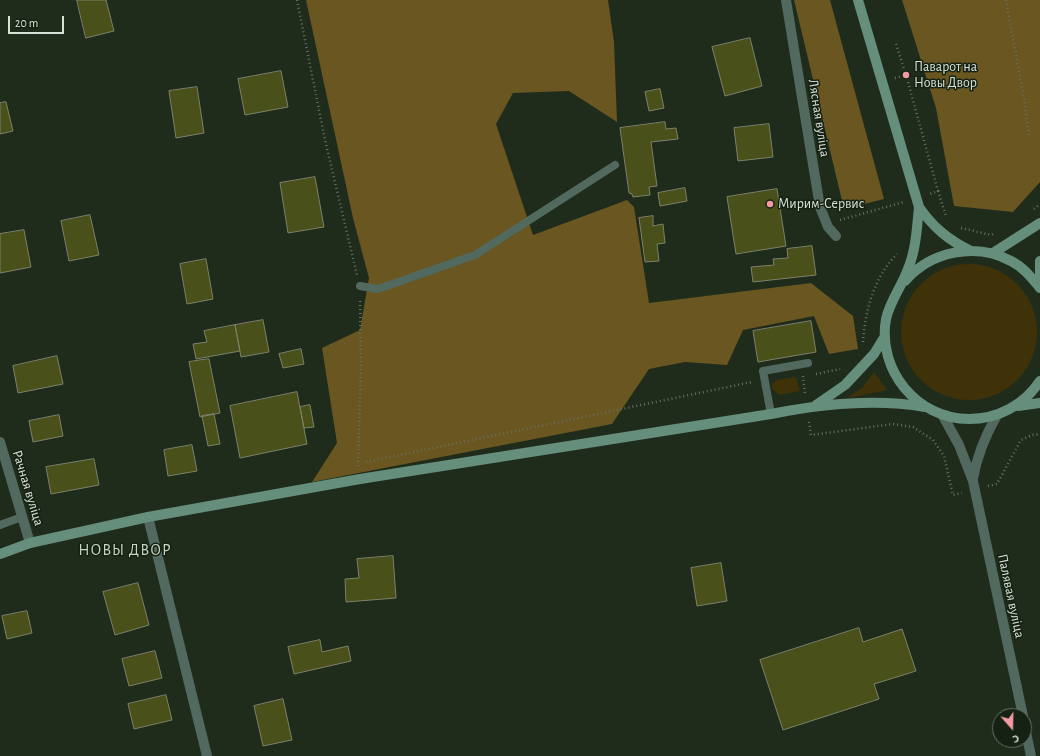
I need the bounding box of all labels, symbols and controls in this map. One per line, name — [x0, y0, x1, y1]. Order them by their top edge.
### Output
scale bar — [10, 8, 66, 34]
text: 20 m — [15, 17, 38, 29]
place label: Паварот на Новы Двор — [914, 59, 977, 92]
marker: Паварот на Новы Двор — [901, 70, 911, 80]
street label: Лясная вуліца — [805, 78, 833, 158]
place label: Мирим-Сервис — [778, 196, 864, 212]
marker: Мирим-Сервис — [765, 199, 775, 209]
street label: Рачная вуліца — [9, 448, 47, 528]
district label: НОВЫ ДВОР — [78, 540, 172, 560]
street label: Палявая вуліца — [994, 552, 1028, 640]
north arrow — [992, 708, 1032, 748]
text: С — [1011, 733, 1021, 745]

